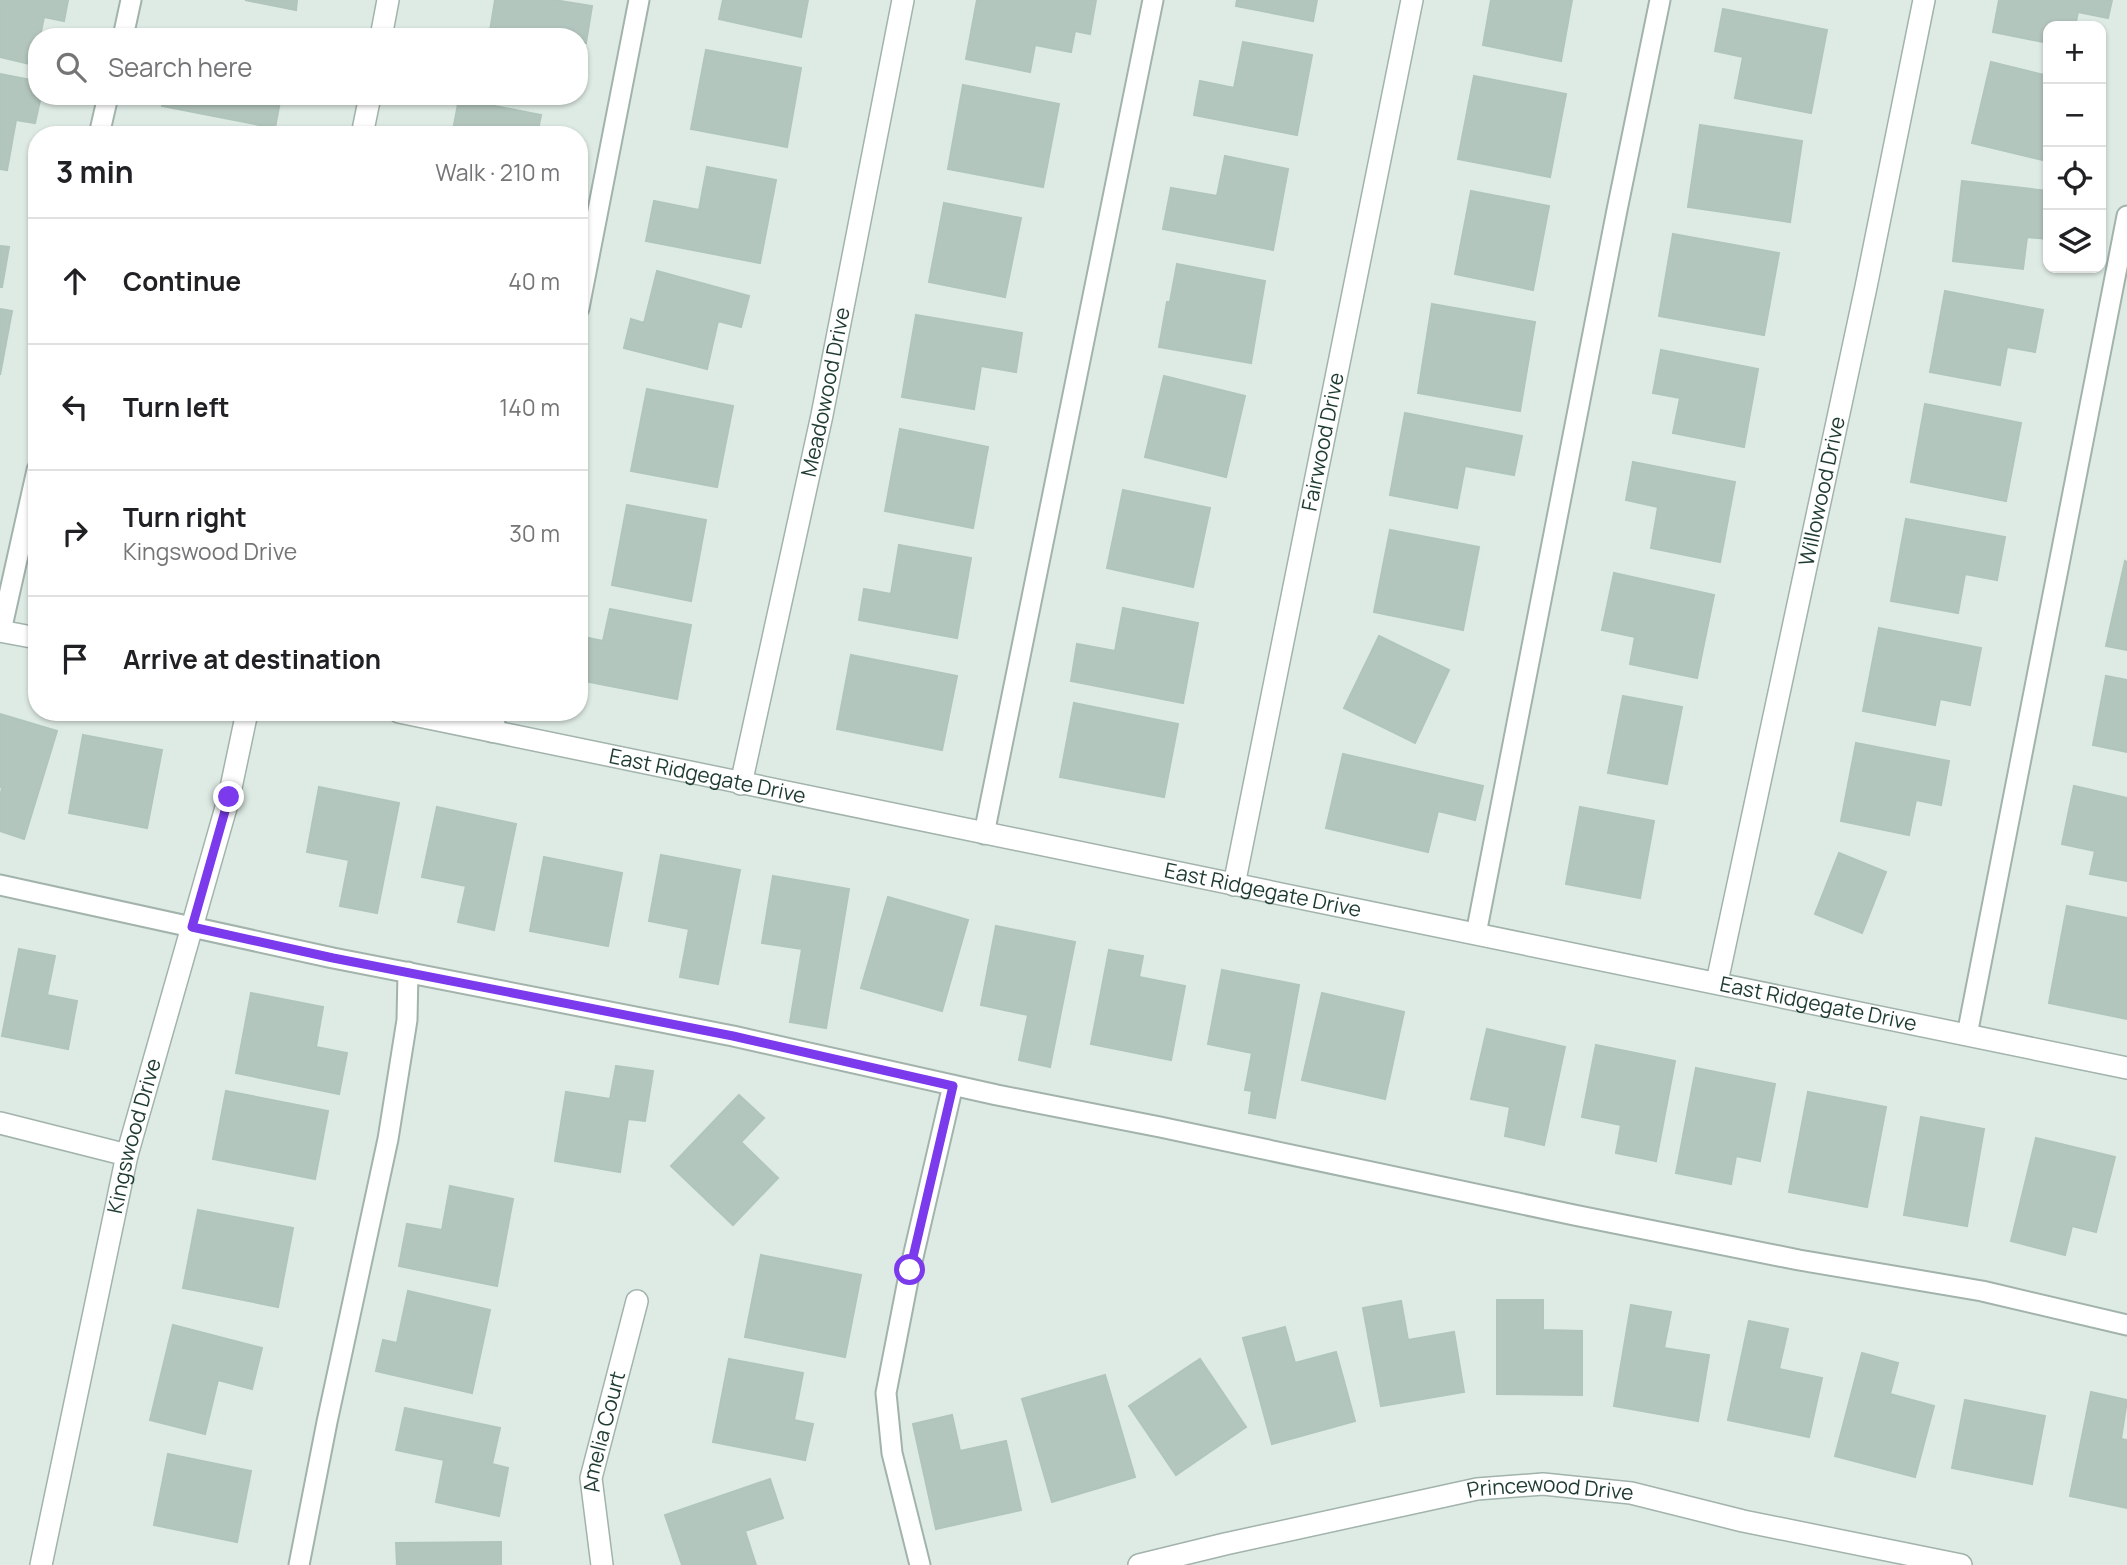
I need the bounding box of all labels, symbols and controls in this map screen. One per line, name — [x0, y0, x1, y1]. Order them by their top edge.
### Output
map controls — [2043, 21, 2106, 273]
button: + — [2043, 21, 2106, 84]
search box — [28, 28, 588, 105]
icon: search — [52, 48, 90, 86]
text: Search here — [108, 49, 253, 85]
button: − — [2043, 84, 2106, 147]
button: locate — [2043, 147, 2106, 210]
text: 3 min — [56, 151, 134, 192]
text: Walk · 210 m — [435, 156, 560, 188]
button: layers — [2043, 210, 2106, 273]
icon: ahead — [56, 262, 94, 300]
text: Continue — [123, 263, 241, 299]
text: 40 m — [508, 265, 560, 297]
street label: Meadowood Drive — [794, 305, 856, 479]
street label: Fairwood Drive — [1295, 370, 1350, 513]
icon: left — [56, 388, 94, 426]
text: Turn left — [123, 389, 230, 425]
text: 140 m — [499, 391, 560, 423]
street label: Willowood Drive — [1792, 414, 1851, 568]
text: Turn right — [123, 499, 247, 535]
icon: right — [56, 514, 94, 552]
text: 30 m — [509, 517, 560, 549]
text: Kingswood Drive — [123, 535, 297, 567]
icon: arrive — [56, 640, 94, 678]
text: Arrive at destination — [123, 641, 381, 677]
street label: East Ridgegate Drive — [607, 741, 809, 809]
route end — [213, 781, 244, 812]
street label: East Ridgegate Drive — [1162, 856, 1364, 923]
street label: East Ridgegate Drive — [1718, 969, 1919, 1037]
street label: Kingswood Drive — [100, 1055, 167, 1216]
route start — [894, 1254, 925, 1285]
street label: Amelia Court — [576, 1368, 631, 1495]
street label: Princewood Drive — [1464, 1469, 1635, 1506]

